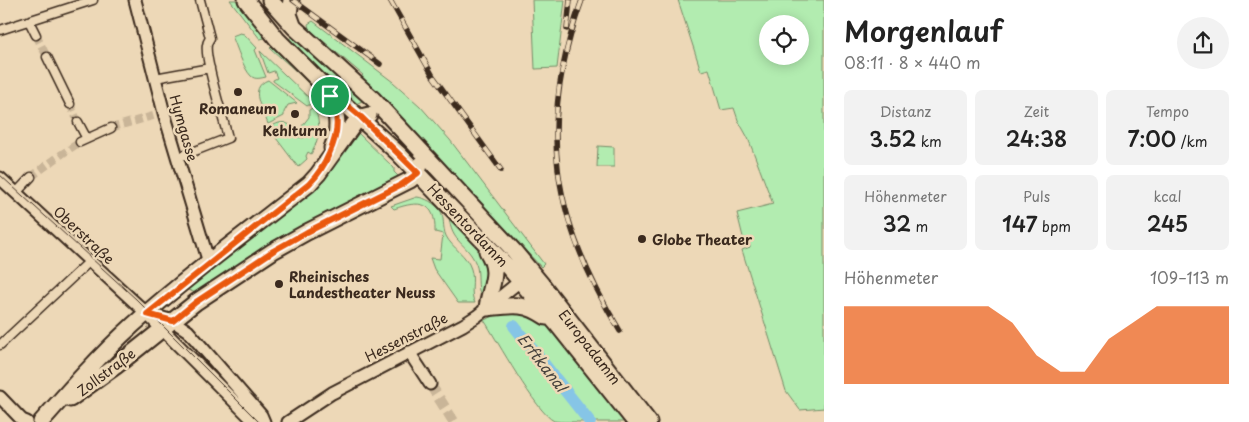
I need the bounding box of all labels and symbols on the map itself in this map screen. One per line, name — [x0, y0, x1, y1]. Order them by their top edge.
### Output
pin — [309, 75, 351, 117]
marker: Romaneum — [232, 86, 244, 98]
street label: Hymgasse — [164, 92, 204, 164]
place label: Romaneum — [199, 98, 277, 119]
marker: Kehlturm — [289, 108, 301, 120]
place label: Kehlturm — [263, 120, 327, 141]
street label: Hessentordamm — [423, 179, 513, 271]
street label: Oberstraße — [49, 201, 119, 269]
place label: Globe Theater — [652, 229, 753, 250]
marker: Globe Theater — [636, 233, 648, 245]
place label: Rheinisches Landestheater Neuss — [289, 266, 436, 303]
marker: Rheinisches Landestheater Neuss — [273, 278, 285, 290]
street label: Europadamm — [554, 305, 626, 389]
street label: Hessenstraße — [361, 307, 451, 367]
water label: Erftkanal — [513, 328, 575, 398]
street label: Zollstraße — [72, 343, 140, 401]

